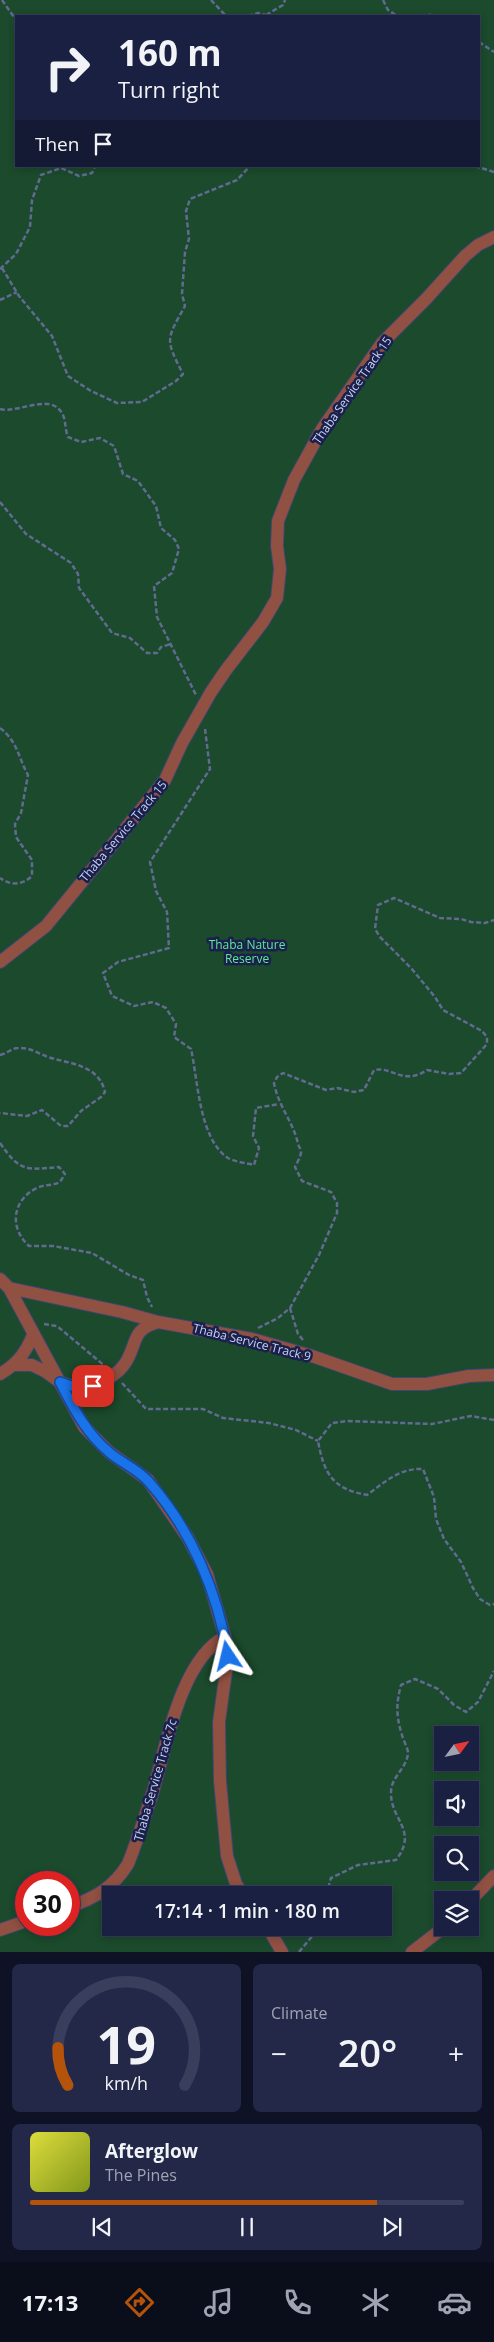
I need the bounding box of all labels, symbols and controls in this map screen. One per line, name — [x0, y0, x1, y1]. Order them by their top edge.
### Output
text: 160 m — [118, 29, 222, 76]
icon: right — [35, 35, 100, 100]
text: Turn right — [118, 74, 220, 104]
icon: arrive — [89, 130, 117, 158]
text: Then — [35, 131, 79, 157]
street label: Thaba Service Track 15 — [308, 333, 396, 447]
street label: Thaba Service Track 15 — [75, 777, 171, 885]
park label: Thaba Nature Reserve — [209, 936, 286, 967]
street label: Thaba Service Track 9 — [191, 1319, 313, 1365]
pin — [72, 1365, 114, 1407]
icon: arrive — [79, 1372, 107, 1400]
position arrow — [201, 1629, 253, 1681]
street label: Thaba Service Track 7c — [129, 1717, 181, 1843]
north arrow — [434, 1726, 479, 1771]
map controls — [434, 1726, 479, 1936]
button: sound — [434, 1781, 479, 1826]
button: search — [434, 1836, 479, 1881]
speed limit sign: 30 — [15, 1871, 80, 1936]
button: layers — [434, 1891, 479, 1936]
text: 17:14 · 1 min · 180 m — [154, 1898, 340, 1924]
text: Climate — [271, 2002, 328, 2024]
text: 19 — [97, 2008, 156, 2079]
text: 20° — [338, 2026, 397, 2078]
text: − — [271, 2034, 287, 2072]
text: + — [448, 2034, 464, 2072]
text: km/h — [105, 2071, 148, 2095]
text: Afterglow — [105, 2138, 198, 2164]
text: The Pines — [105, 2164, 177, 2186]
icon: previous — [88, 2213, 116, 2241]
icon: pause — [233, 2213, 261, 2241]
icon: next — [378, 2213, 406, 2241]
icon: directions — [122, 2285, 157, 2320]
icon: music — [201, 2285, 236, 2320]
icon: phone — [280, 2285, 315, 2320]
icon: climate — [358, 2285, 393, 2320]
icon: car — [437, 2285, 472, 2320]
text: 17:13 — [22, 2287, 78, 2317]

